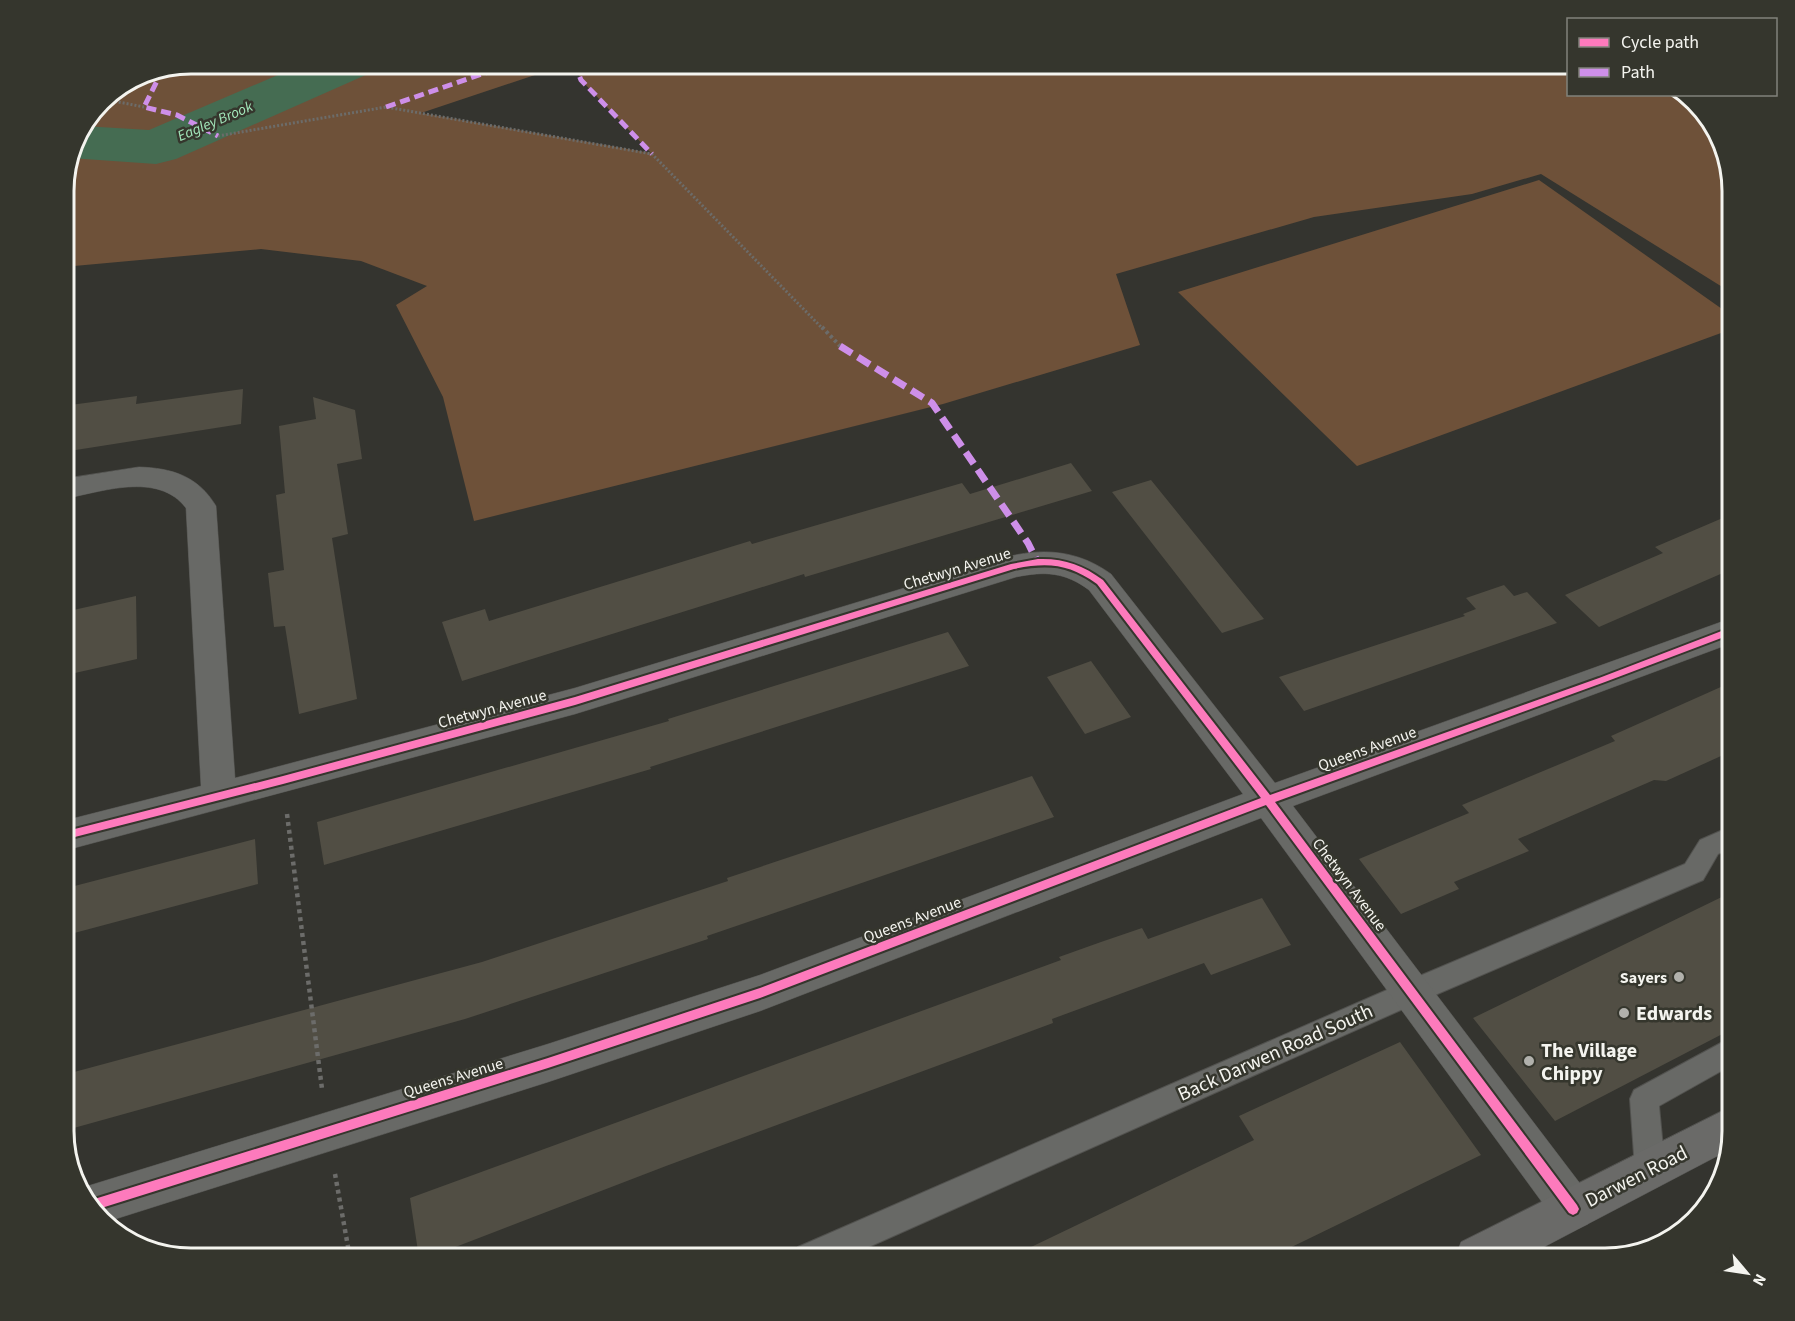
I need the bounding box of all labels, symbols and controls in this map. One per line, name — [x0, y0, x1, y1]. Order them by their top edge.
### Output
legend — [1567, 18, 1777, 96]
text: Cycle path — [1621, 30, 1699, 55]
text: Path — [1621, 60, 1655, 85]
water label: Eagley Brook — [174, 96, 257, 147]
street label: Chetwyn Avenue — [901, 542, 1014, 596]
street label: Chetwyn Avenue — [436, 684, 549, 734]
street label: Queens Avenue — [1315, 721, 1420, 777]
street label: Chetwyn Avenue — [1307, 834, 1392, 936]
street label: Queens Avenue — [860, 891, 965, 949]
place label: Sayers — [1620, 967, 1667, 989]
marker: Sayers — [1672, 970, 1686, 984]
street label: Back Darwen Road South — [1173, 997, 1377, 1109]
place label: Edwards — [1636, 1000, 1712, 1028]
marker: Edwards — [1617, 1006, 1631, 1020]
place label: The Village Chippy — [1541, 1037, 1637, 1088]
street label: Queens Avenue — [401, 1052, 506, 1104]
marker: The Village Chippy — [1522, 1054, 1536, 1068]
street label: Darwen Road — [1580, 1139, 1693, 1215]
north arrow — [1717, 1243, 1777, 1303]
text: N — [1747, 1270, 1771, 1290]

